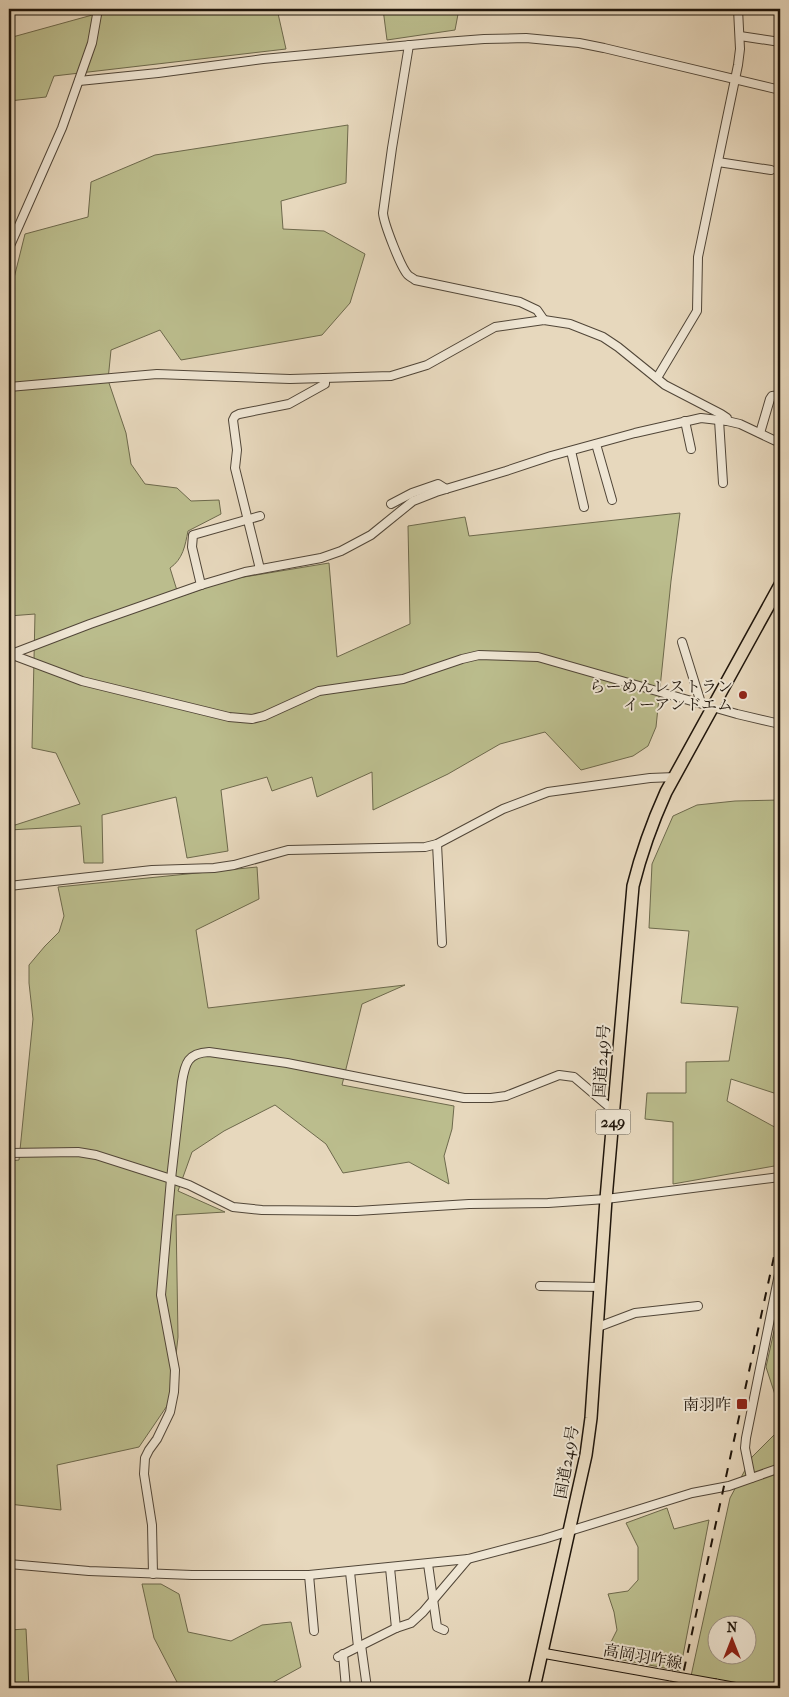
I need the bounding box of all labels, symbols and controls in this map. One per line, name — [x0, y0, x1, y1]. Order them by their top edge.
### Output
place label: らーめんレストラン イーアンドエム — [589, 677, 733, 714]
marker: らーめんレストラン イーアンドエム — [737, 689, 749, 701]
street label: 国道249号 — [589, 1023, 614, 1099]
road number: 249 — [596, 1110, 630, 1134]
place label: 南羽咋 — [683, 1395, 731, 1414]
marker: 南羽咋 — [735, 1397, 749, 1411]
street label: 国道249号 — [551, 1424, 582, 1500]
north arrow — [706, 1614, 756, 1664]
text: N — [727, 1619, 738, 1636]
street label: 高岡羽咋線 — [602, 1640, 684, 1673]

